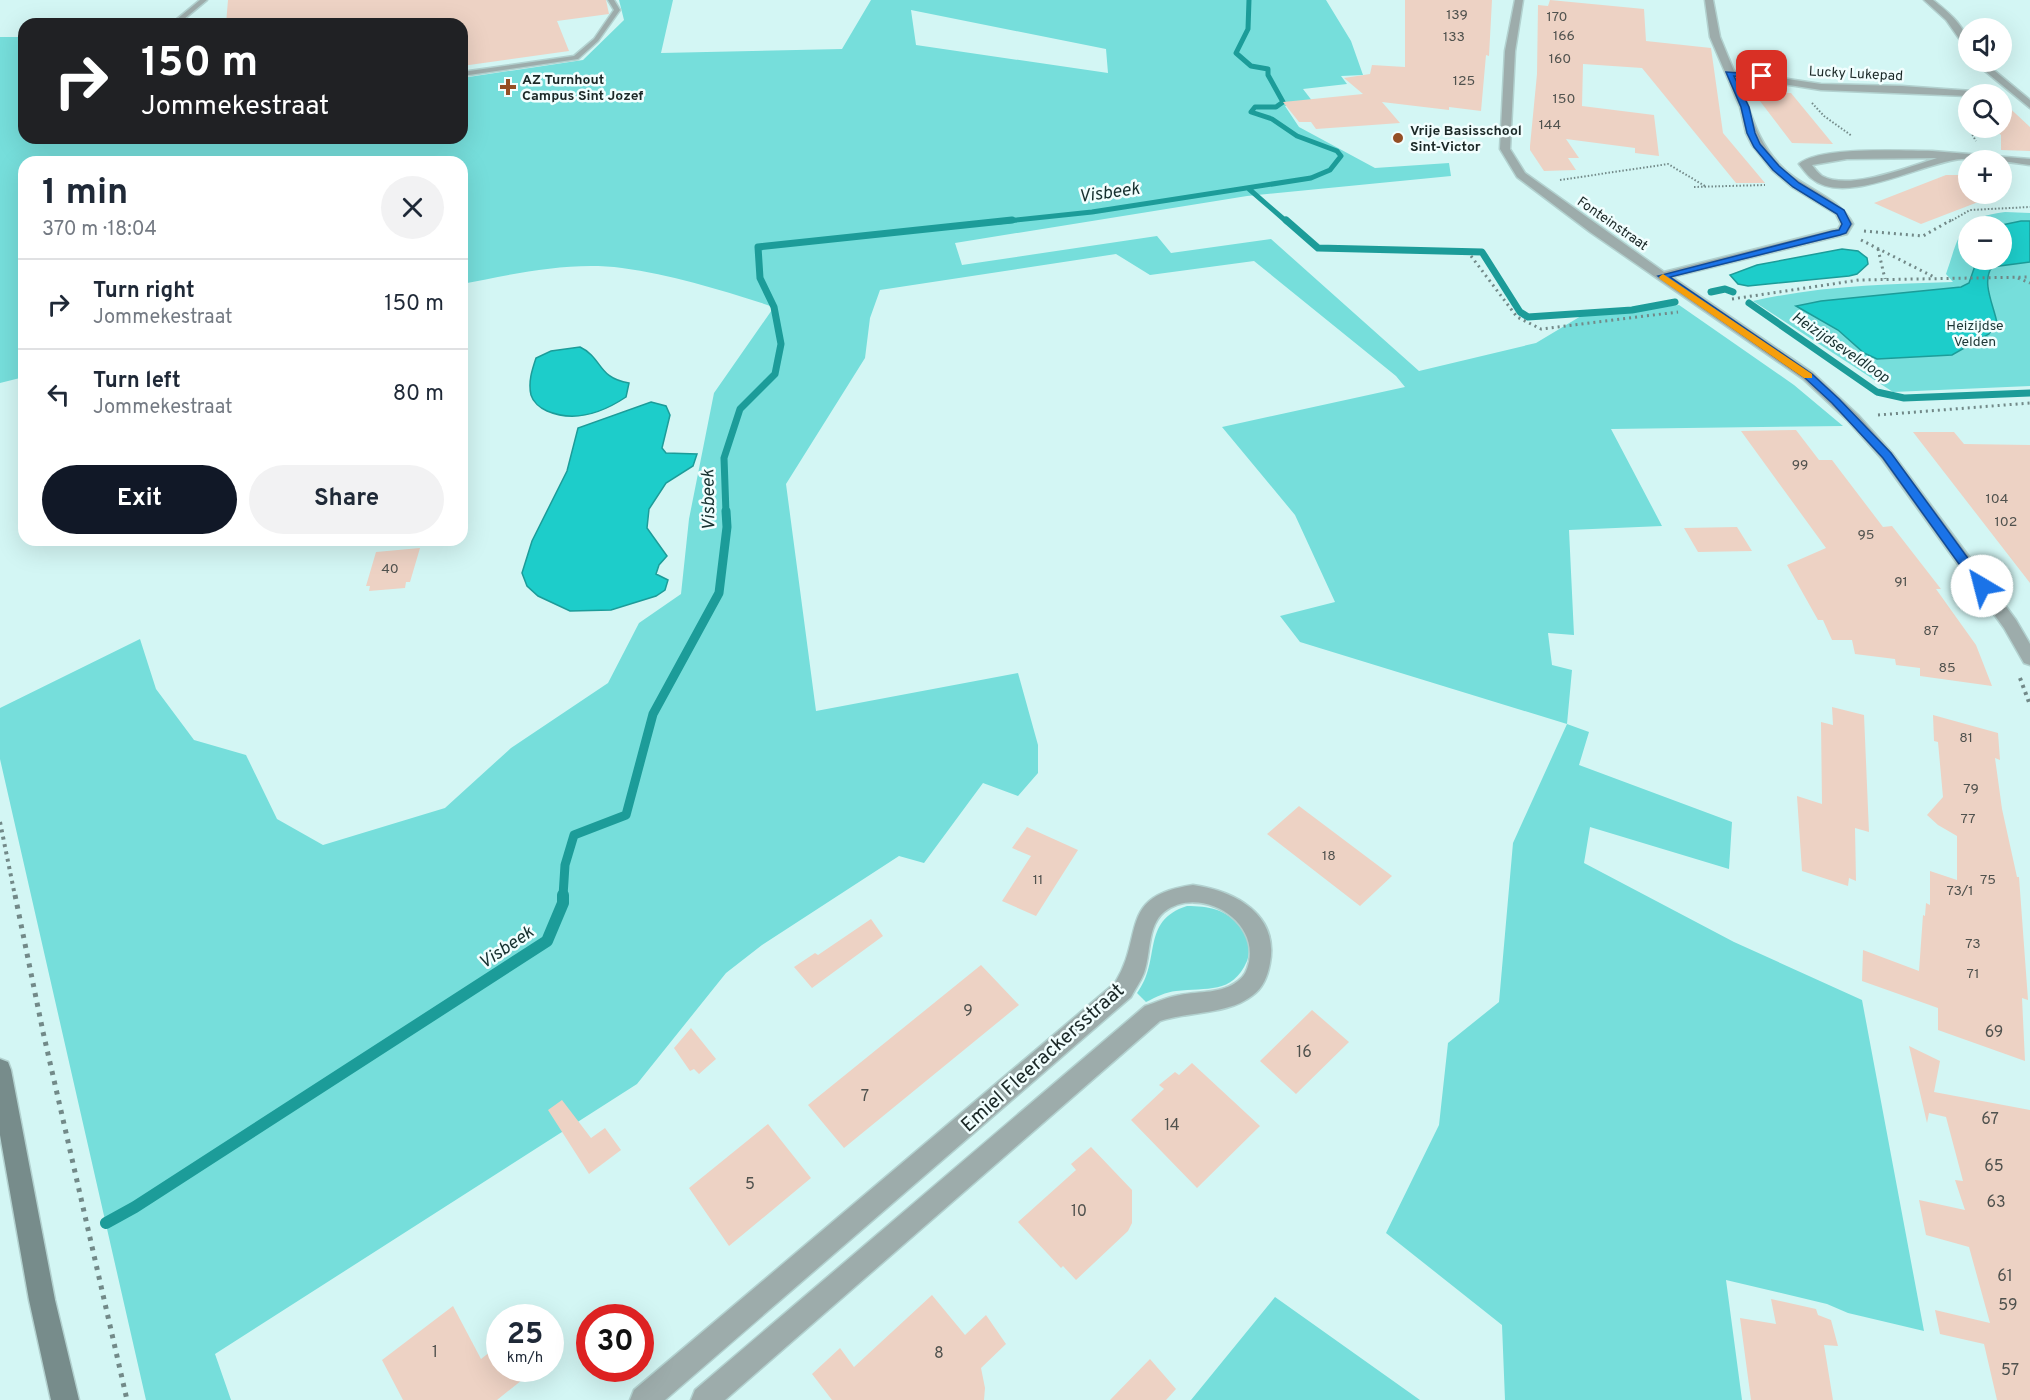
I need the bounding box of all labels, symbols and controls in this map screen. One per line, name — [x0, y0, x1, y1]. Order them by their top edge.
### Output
house number: 139 — [1446, 7, 1468, 24]
house number: 170 — [1546, 9, 1568, 26]
map controls — [1958, 18, 2012, 270]
button: sound — [1958, 18, 2012, 72]
house number: 166 — [1553, 28, 1575, 45]
house number: 133 — [1443, 29, 1465, 46]
text: 150 m — [141, 38, 258, 91]
icon: right — [42, 42, 120, 120]
pin — [1736, 50, 1787, 101]
house number: 160 — [1549, 51, 1571, 68]
icon: arrive — [1745, 59, 1778, 92]
street label: Lucky Lukepad — [1808, 64, 1904, 85]
place label: AZ Turnhout Campus Sint Jozef — [522, 72, 643, 105]
house number: 125 — [1453, 73, 1475, 90]
marker: AZ Turnhout Campus Sint Jozef — [499, 78, 517, 96]
button: search — [1958, 84, 2012, 138]
text: Jommekestraat — [141, 90, 329, 124]
house number: 150 — [1553, 91, 1575, 108]
house number: 144 — [1539, 117, 1561, 134]
place label: Vrije Basisschool Sint-Victor — [1410, 123, 1522, 156]
marker: Vrije Basisschool Sint-Victor — [1391, 131, 1405, 145]
button: + — [1958, 150, 2012, 204]
text: 1 min — [42, 171, 128, 217]
button: close — [381, 176, 444, 239]
water label: Visbeek — [1077, 178, 1142, 209]
street label: Fonteinstraat — [1573, 194, 1651, 255]
button: − — [1958, 216, 2012, 270]
text: 370 m · 18:04 — [42, 217, 157, 243]
text: Turn right — [93, 278, 195, 305]
icon: right — [42, 288, 75, 321]
text: 150 m — [384, 291, 444, 318]
text: Jommekestraat — [93, 305, 232, 331]
water label: Heizijdseveldloop — [1788, 309, 1893, 388]
park label: Heizijdse Velden — [1946, 318, 2004, 351]
text: Turn left — [93, 368, 181, 395]
icon: left — [42, 378, 75, 411]
text: 80 m — [393, 381, 444, 408]
text: Jommekestraat — [93, 395, 232, 421]
house number: 99 — [1792, 457, 1808, 474]
button: Exit — [42, 465, 237, 534]
button: Share — [249, 465, 444, 534]
water label: Visbeek — [697, 468, 722, 531]
house number: 104 — [1986, 491, 2008, 508]
house number: 102 — [1995, 514, 2017, 531]
house number: 95 — [1857, 527, 1875, 544]
position arrow — [1950, 554, 2014, 618]
house number: 40 — [381, 561, 399, 578]
house number: 91 — [1894, 574, 1908, 591]
house number: 87 — [1923, 623, 1939, 640]
house number: 85 — [1938, 660, 1956, 677]
house number: 81 — [1959, 730, 1973, 747]
house number: 79 — [1963, 781, 1979, 798]
house number: 77 — [1960, 811, 1976, 828]
house number: 18 — [1322, 848, 1336, 865]
house number: 11 — [1033, 872, 1043, 889]
house number: 75 — [1980, 872, 1996, 889]
house number: 73/1 — [1946, 883, 1974, 900]
water label: Visbeek — [475, 921, 540, 975]
house number: 73 — [1965, 936, 1981, 953]
house number: 71 — [1967, 966, 1979, 983]
street label: Emiel Fleerackersstraat — [956, 978, 1130, 1139]
house number: 9 — [963, 1002, 973, 1022]
house number: 69 — [1985, 1023, 2003, 1043]
house number: 16 — [1296, 1043, 1312, 1063]
house number: 7 — [861, 1087, 869, 1107]
house number: 67 — [1981, 1110, 1999, 1130]
house number: 14 — [1164, 1116, 1180, 1136]
house number: 65 — [1984, 1157, 2004, 1177]
house number: 5 — [745, 1175, 755, 1195]
house number: 63 — [1986, 1193, 2006, 1213]
house number: 10 — [1071, 1202, 1087, 1222]
house number: 61 — [1997, 1267, 2013, 1287]
house number: 59 — [1998, 1296, 2018, 1316]
speed limit sign: 30 — [576, 1304, 654, 1382]
text: 25 — [507, 1317, 543, 1354]
house number: 1 — [432, 1343, 438, 1363]
house number: 8 — [934, 1344, 944, 1364]
text: km/h — [507, 1349, 543, 1368]
house number: 57 — [2001, 1361, 2019, 1381]

